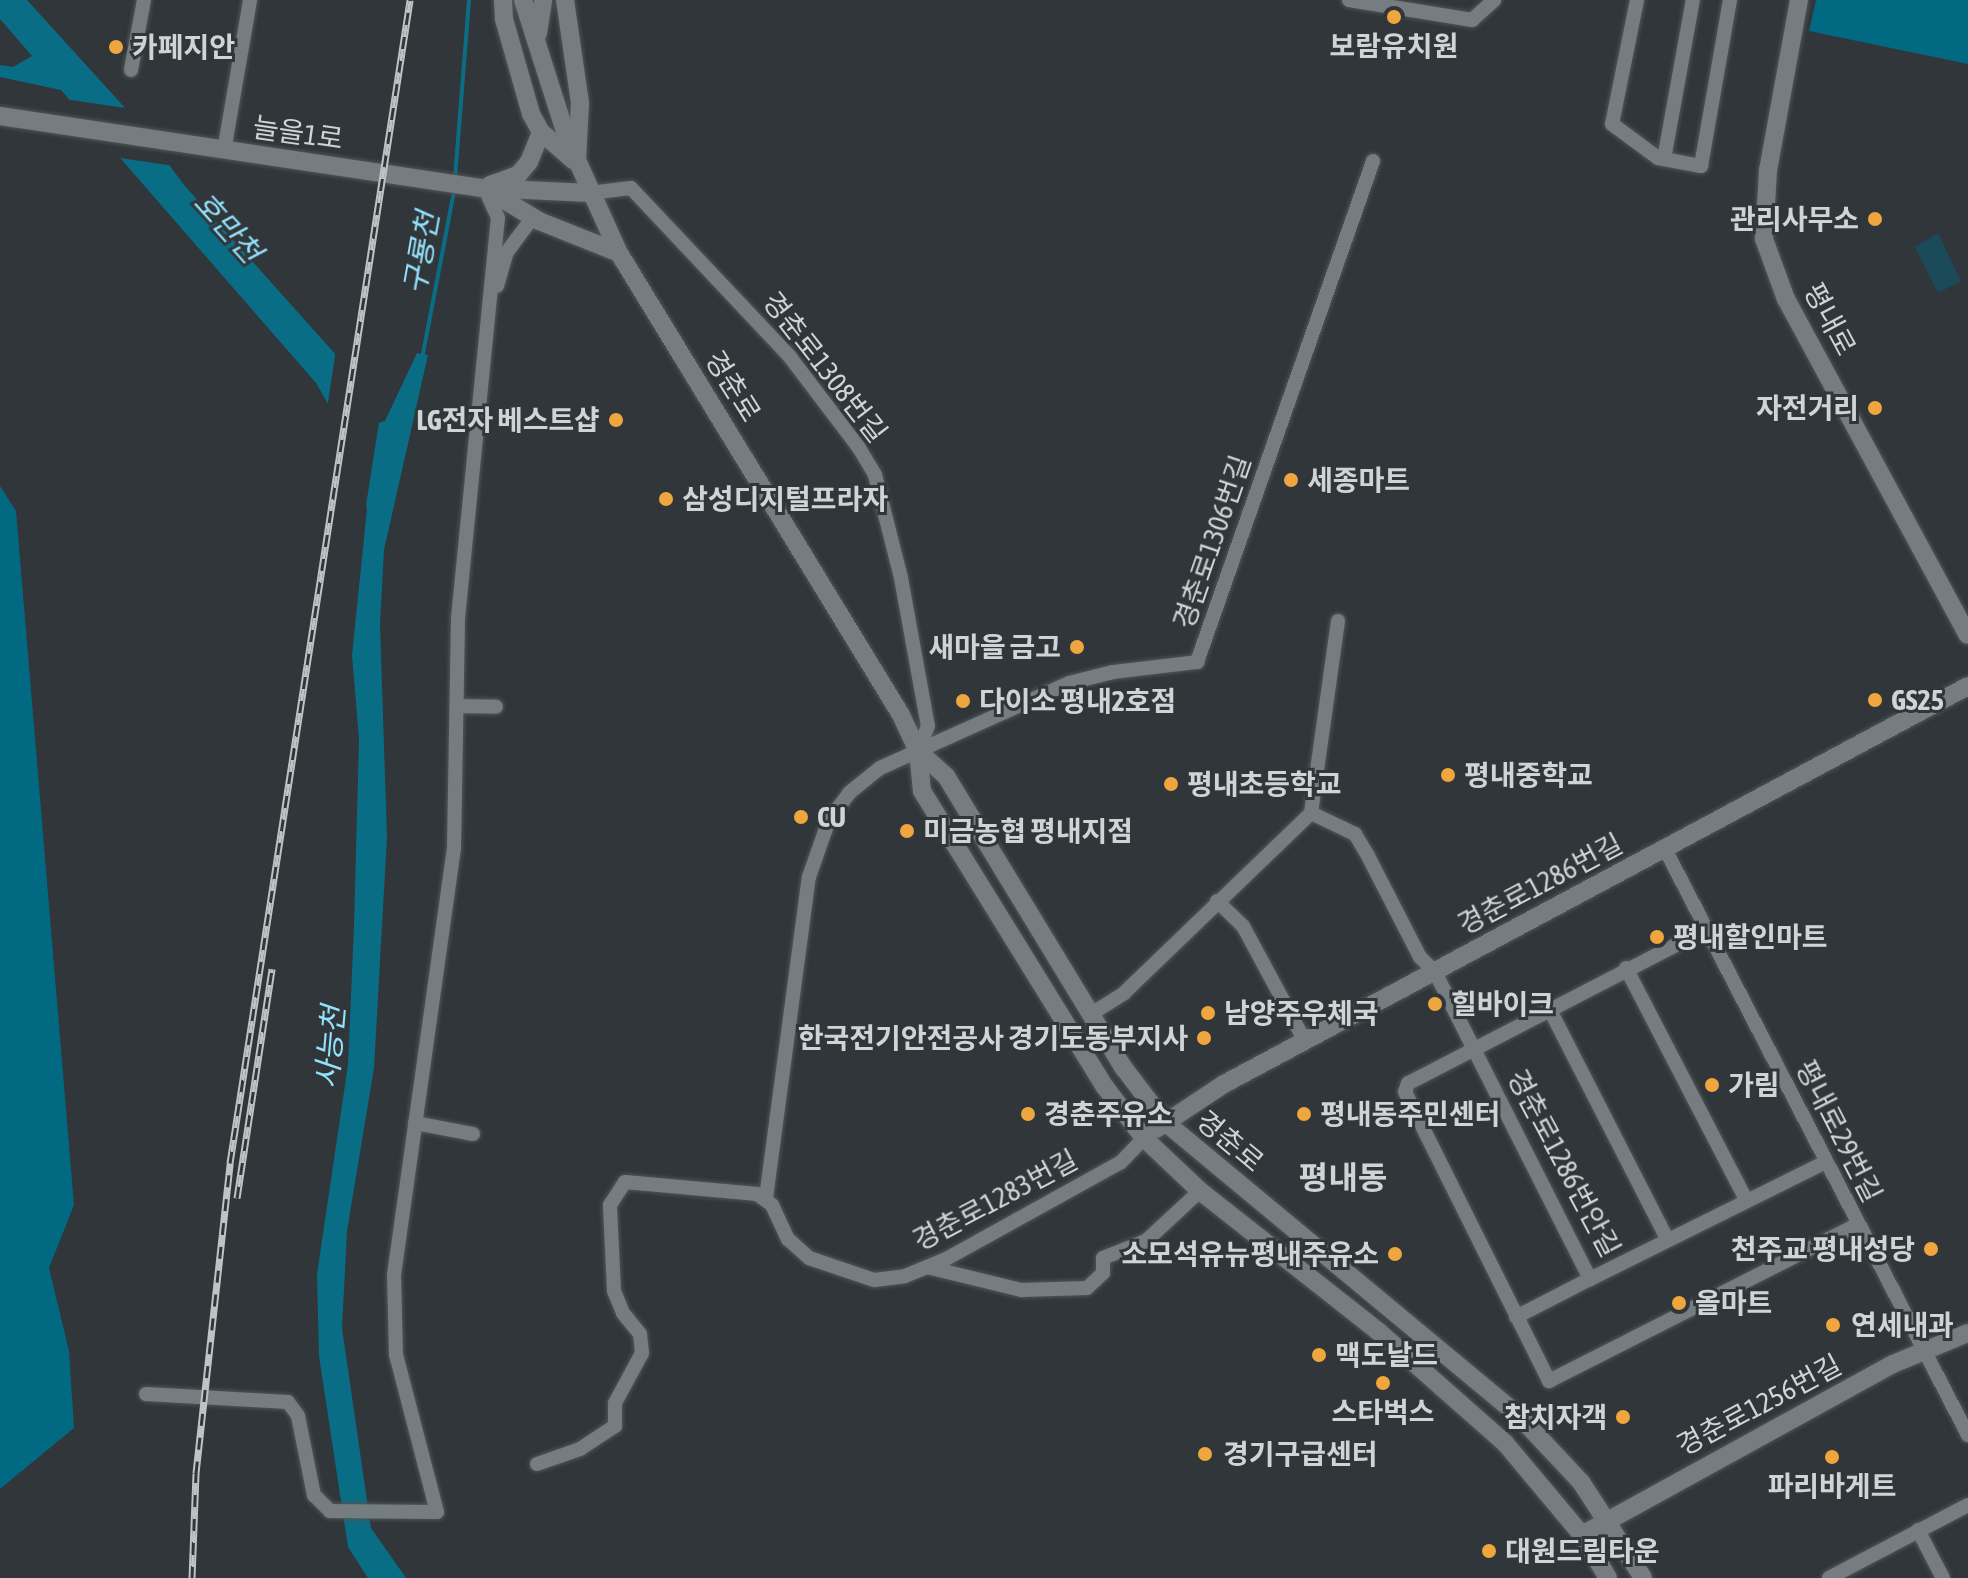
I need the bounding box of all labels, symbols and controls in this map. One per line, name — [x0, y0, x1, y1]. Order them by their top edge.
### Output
marker: 보람유치원 — [1385, 8, 1403, 26]
place label: 보람유치원 — [1330, 29, 1458, 63]
place label: 카페지안 — [132, 30, 235, 64]
marker: 카페지안 — [107, 38, 125, 56]
street label: 늘을1로 — [251, 110, 345, 156]
water label: 호만천 — [187, 184, 269, 270]
place label: 관리사무소 — [1730, 202, 1859, 236]
water label: 구룡천 — [396, 209, 446, 297]
marker: 관리사무소 — [1866, 210, 1884, 228]
street label: 평내로 — [1797, 277, 1863, 361]
street label: 경춘로1308번길 — [756, 285, 894, 449]
street label: 경춘로 — [698, 344, 768, 428]
place label: 자전거리 — [1756, 391, 1859, 425]
marker: 자전거리 — [1866, 399, 1884, 417]
place label: LG전자 베스트샵 — [416, 403, 600, 437]
marker: LG전자 베스트샵 — [607, 411, 625, 429]
street label: 경춘로1306번길 — [1167, 451, 1257, 633]
place label: 세종마트 — [1307, 463, 1410, 497]
marker: 세종마트 — [1282, 471, 1300, 489]
place label: 삼성디지털프라자 — [682, 482, 888, 516]
marker: 삼성디지털프라자 — [657, 490, 675, 508]
place label: 새마을 금고 — [928, 630, 1061, 664]
marker: 새마을 금고 — [1068, 638, 1086, 656]
place label: GS25 — [1891, 683, 1944, 717]
place label: 다이소 평내2호점 — [979, 684, 1176, 718]
marker: GS25 — [1866, 691, 1884, 709]
marker: 다이소 평내2호점 — [954, 692, 972, 710]
place label: 평내중학교 — [1464, 758, 1593, 792]
marker: 평내중학교 — [1439, 766, 1457, 784]
place label: 평내초등학교 — [1187, 767, 1342, 801]
marker: 평내초등학교 — [1162, 775, 1180, 793]
place label: CU — [817, 800, 846, 834]
marker: CU — [792, 808, 810, 826]
place label: 미금농협 평내지점 — [923, 814, 1133, 848]
marker: 미금농협 평내지점 — [898, 822, 916, 840]
street label: 경춘로1286번길 — [1452, 827, 1628, 941]
place label: 평내할인마트 — [1673, 920, 1828, 954]
marker: 평내할인마트 — [1648, 928, 1666, 946]
place label: 힐바이크 — [1451, 987, 1554, 1021]
marker: 힐바이크 — [1426, 995, 1444, 1013]
place label: 남양주우체국 — [1224, 996, 1379, 1030]
water label: 사능천 — [308, 1004, 352, 1090]
marker: 남양주우체국 — [1199, 1004, 1217, 1022]
place label: 한국전기안전공사 경기도동부지사 — [798, 1021, 1188, 1055]
marker: 한국전기안전공사 경기도동부지사 — [1195, 1029, 1213, 1047]
street label: 평내로29번길 — [1789, 1054, 1889, 1208]
street label: 경춘로1286번안길 — [1501, 1064, 1627, 1262]
place label: 가림 — [1728, 1068, 1780, 1102]
marker: 가림 — [1703, 1076, 1721, 1094]
place label: 경춘주유소 — [1044, 1097, 1173, 1131]
place label: 평내동주민센터 — [1320, 1097, 1500, 1131]
street label: 경춘로 — [1190, 1103, 1270, 1179]
marker: 경춘주유소 — [1019, 1105, 1037, 1123]
marker: 평내동주민센터 — [1295, 1105, 1313, 1123]
street label: 경춘로1283번길 — [907, 1143, 1083, 1257]
district label: 평내동 — [1299, 1159, 1387, 1197]
place label: 천주교 평내성당 — [1731, 1232, 1915, 1266]
place label: 소모석유뉴평내주유소 — [1121, 1237, 1379, 1271]
marker: 천주교 평내성당 — [1922, 1240, 1940, 1258]
marker: 소모석유뉴평내주유소 — [1386, 1245, 1404, 1263]
place label: 올마트 — [1695, 1286, 1772, 1320]
marker: 올마트 — [1670, 1294, 1688, 1312]
place label: 연세내과 — [1851, 1308, 1954, 1342]
marker: 연세내과 — [1822, 1314, 1844, 1336]
place label: 맥도날드 — [1335, 1338, 1438, 1372]
marker: 맥도날드 — [1310, 1346, 1328, 1364]
street label: 경춘로1256번길 — [1671, 1348, 1847, 1462]
marker: 스타벅스 — [1374, 1374, 1392, 1392]
place label: 스타벅스 — [1331, 1395, 1435, 1429]
place label: 참치자객 — [1504, 1400, 1607, 1434]
marker: 참치자객 — [1614, 1408, 1632, 1426]
place label: 경기구급센터 — [1223, 1437, 1378, 1471]
marker: 경기구급센터 — [1194, 1443, 1216, 1465]
marker: 파리바게트 — [1823, 1448, 1841, 1466]
place label: 파리바게트 — [1768, 1469, 1896, 1503]
place label: 대원드림타운 — [1505, 1534, 1660, 1568]
marker: 대원드림타운 — [1480, 1542, 1498, 1560]

